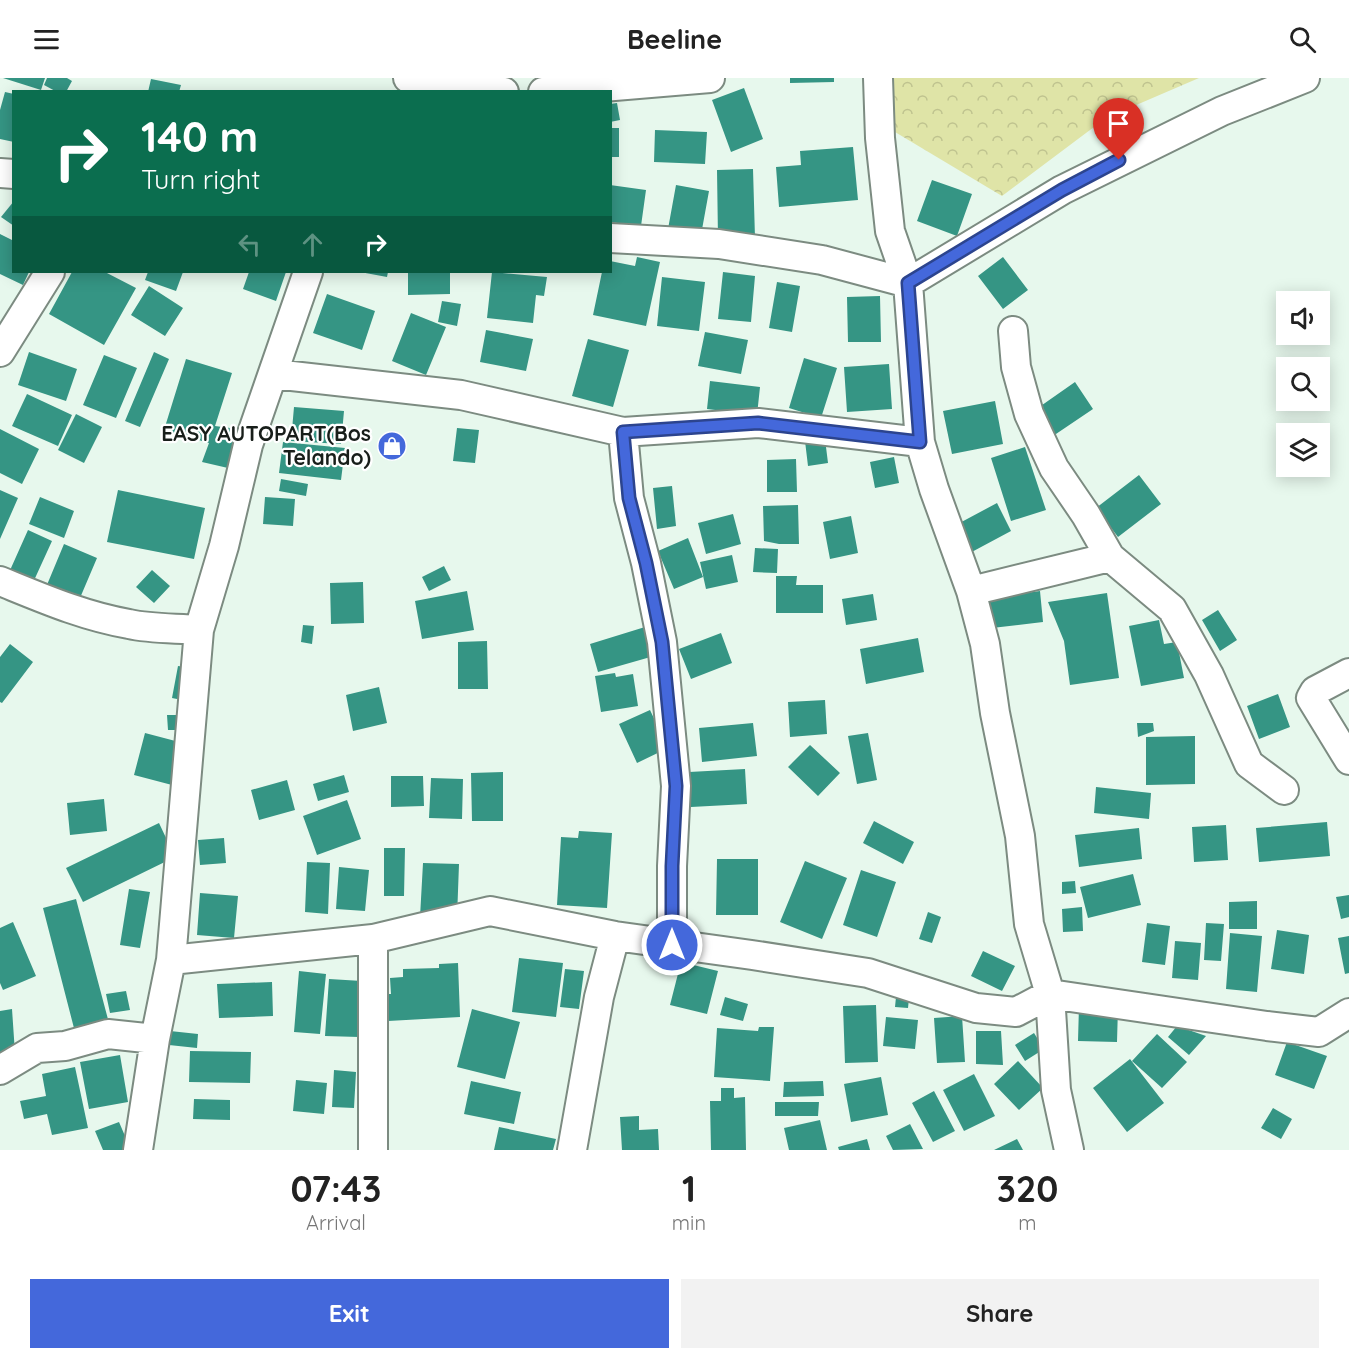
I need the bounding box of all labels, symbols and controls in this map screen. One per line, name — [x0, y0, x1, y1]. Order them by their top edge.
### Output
text: Beeline — [627, 22, 722, 56]
icon: menu — [30, 23, 63, 56]
icon: search — [1286, 23, 1319, 56]
pin — [1093, 98, 1144, 160]
icon: arrive — [1102, 107, 1135, 140]
text: 140 m — [141, 110, 258, 163]
icon: right — [42, 114, 120, 192]
text: Turn right — [141, 162, 260, 196]
icon: left — [233, 228, 266, 261]
icon: ahead — [296, 228, 329, 261]
icon: right — [359, 228, 392, 261]
map controls — [1276, 291, 1330, 477]
button: sound — [1276, 291, 1330, 345]
button: search — [1276, 357, 1330, 411]
place label: EASY AUTOPART(Bos Telando) — [161, 420, 371, 470]
button: layers — [1276, 423, 1330, 477]
shop icon: EASY AUTOPART(Bos Telando) — [376, 430, 408, 462]
position arrow — [640, 913, 704, 977]
text: 07:43 — [291, 1166, 381, 1211]
text: 1 — [682, 1166, 696, 1211]
text: 320 — [997, 1166, 1058, 1211]
text: Arrival — [306, 1210, 366, 1235]
text: min — [672, 1210, 706, 1235]
text: m — [1018, 1210, 1037, 1235]
button: Exit — [30, 1279, 669, 1348]
button: Share — [681, 1279, 1319, 1348]

